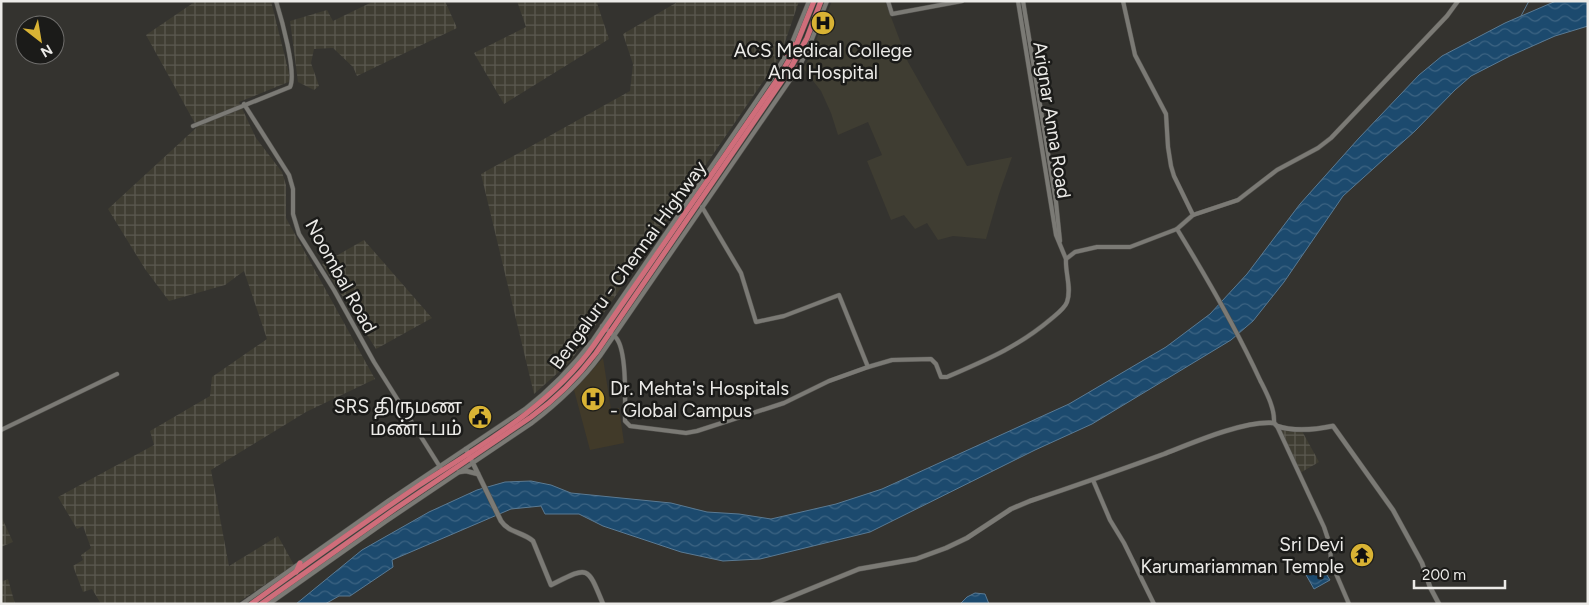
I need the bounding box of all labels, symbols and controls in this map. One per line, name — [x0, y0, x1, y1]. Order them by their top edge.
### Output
hospital icon: ACS Medical College And Hospital — [810, 10, 836, 36]
north arrow — [15, 15, 65, 65]
place label: ACS Medical College And Hospital — [734, 39, 912, 84]
street label: Arignar Anna Road — [1028, 40, 1076, 200]
text: N — [37, 41, 55, 61]
street label: Bengaluru - Chennai Highway — [545, 156, 711, 374]
street label: Noombal Road — [300, 215, 382, 337]
place label: Dr. Mehta's Hospitals - Global Campus — [610, 377, 789, 422]
hospital icon: Dr. Mehta's Hospitals - Global Campus — [580, 386, 606, 412]
place label: SRS திருமண மண்டபம் — [334, 395, 462, 440]
public building icon: SRS திருமண மண்டபம் — [467, 404, 493, 430]
place label: Sri Devi Karumariamman Temple — [1141, 533, 1344, 578]
temple icon: Sri Devi Karumariamman Temple — [1349, 542, 1375, 568]
scale bar — [1414, 558, 1505, 590]
text: 200 m — [1422, 566, 1466, 584]

